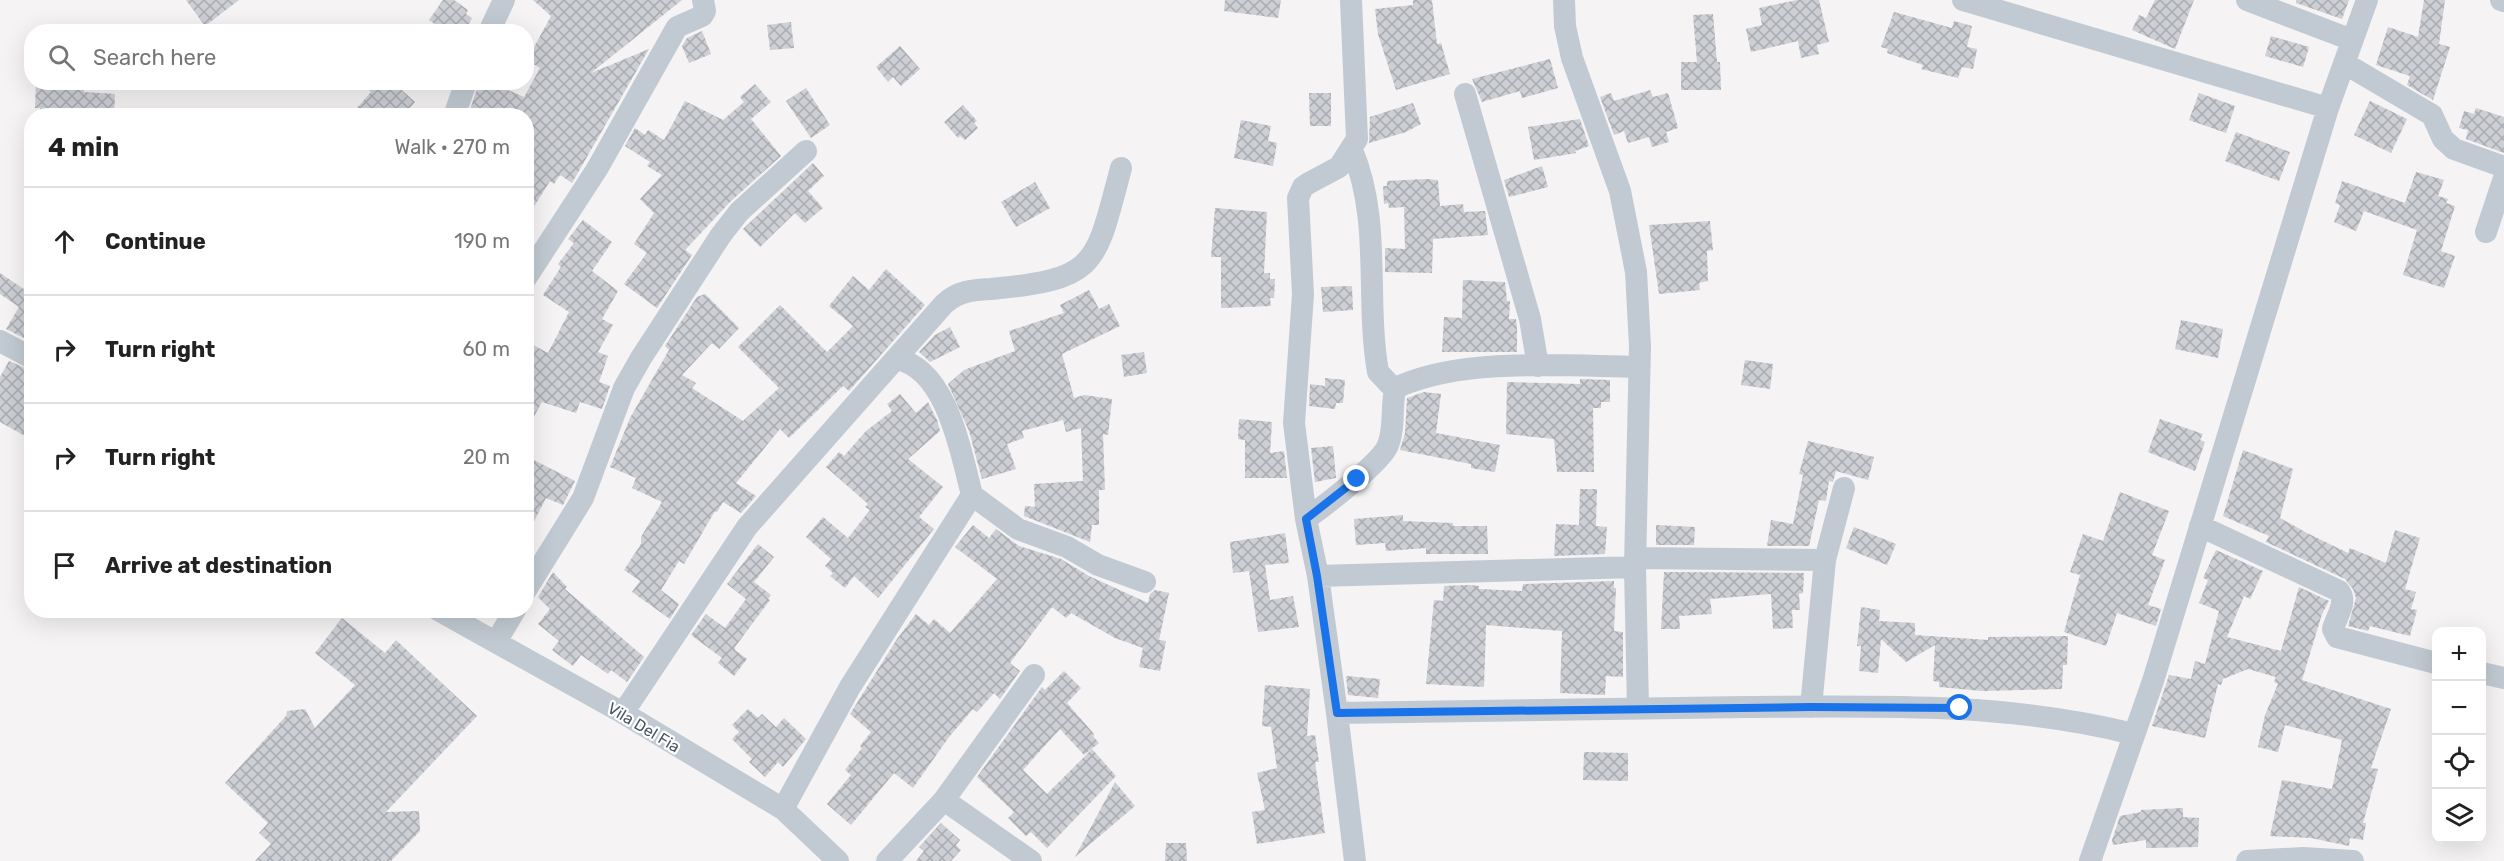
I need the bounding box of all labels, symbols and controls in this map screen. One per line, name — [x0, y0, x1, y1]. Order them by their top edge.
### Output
search box — [24, 24, 534, 90]
icon: search — [45, 41, 78, 74]
text: Search here — [93, 44, 216, 71]
text: 4 min — [48, 132, 119, 163]
text: Walk · 270 m — [395, 135, 510, 159]
icon: ahead — [48, 225, 81, 258]
text: Continue — [105, 228, 206, 255]
text: 190 m — [454, 229, 510, 253]
icon: right — [48, 333, 81, 366]
text: Turn right — [105, 336, 215, 363]
text: 60 m — [463, 337, 510, 361]
icon: right — [48, 441, 81, 474]
text: Turn right — [105, 444, 215, 471]
text: 20 m — [463, 445, 510, 469]
route end — [1343, 465, 1369, 491]
icon: arrive — [48, 549, 81, 582]
text: Arrive at destination — [105, 552, 332, 579]
map controls — [2432, 627, 2486, 843]
button: + — [2432, 627, 2486, 681]
button: − — [2432, 681, 2486, 735]
route start — [1946, 694, 1972, 720]
street label: Vila Del Fia — [604, 698, 683, 756]
button: locate — [2432, 735, 2486, 789]
button: layers — [2432, 789, 2486, 843]

